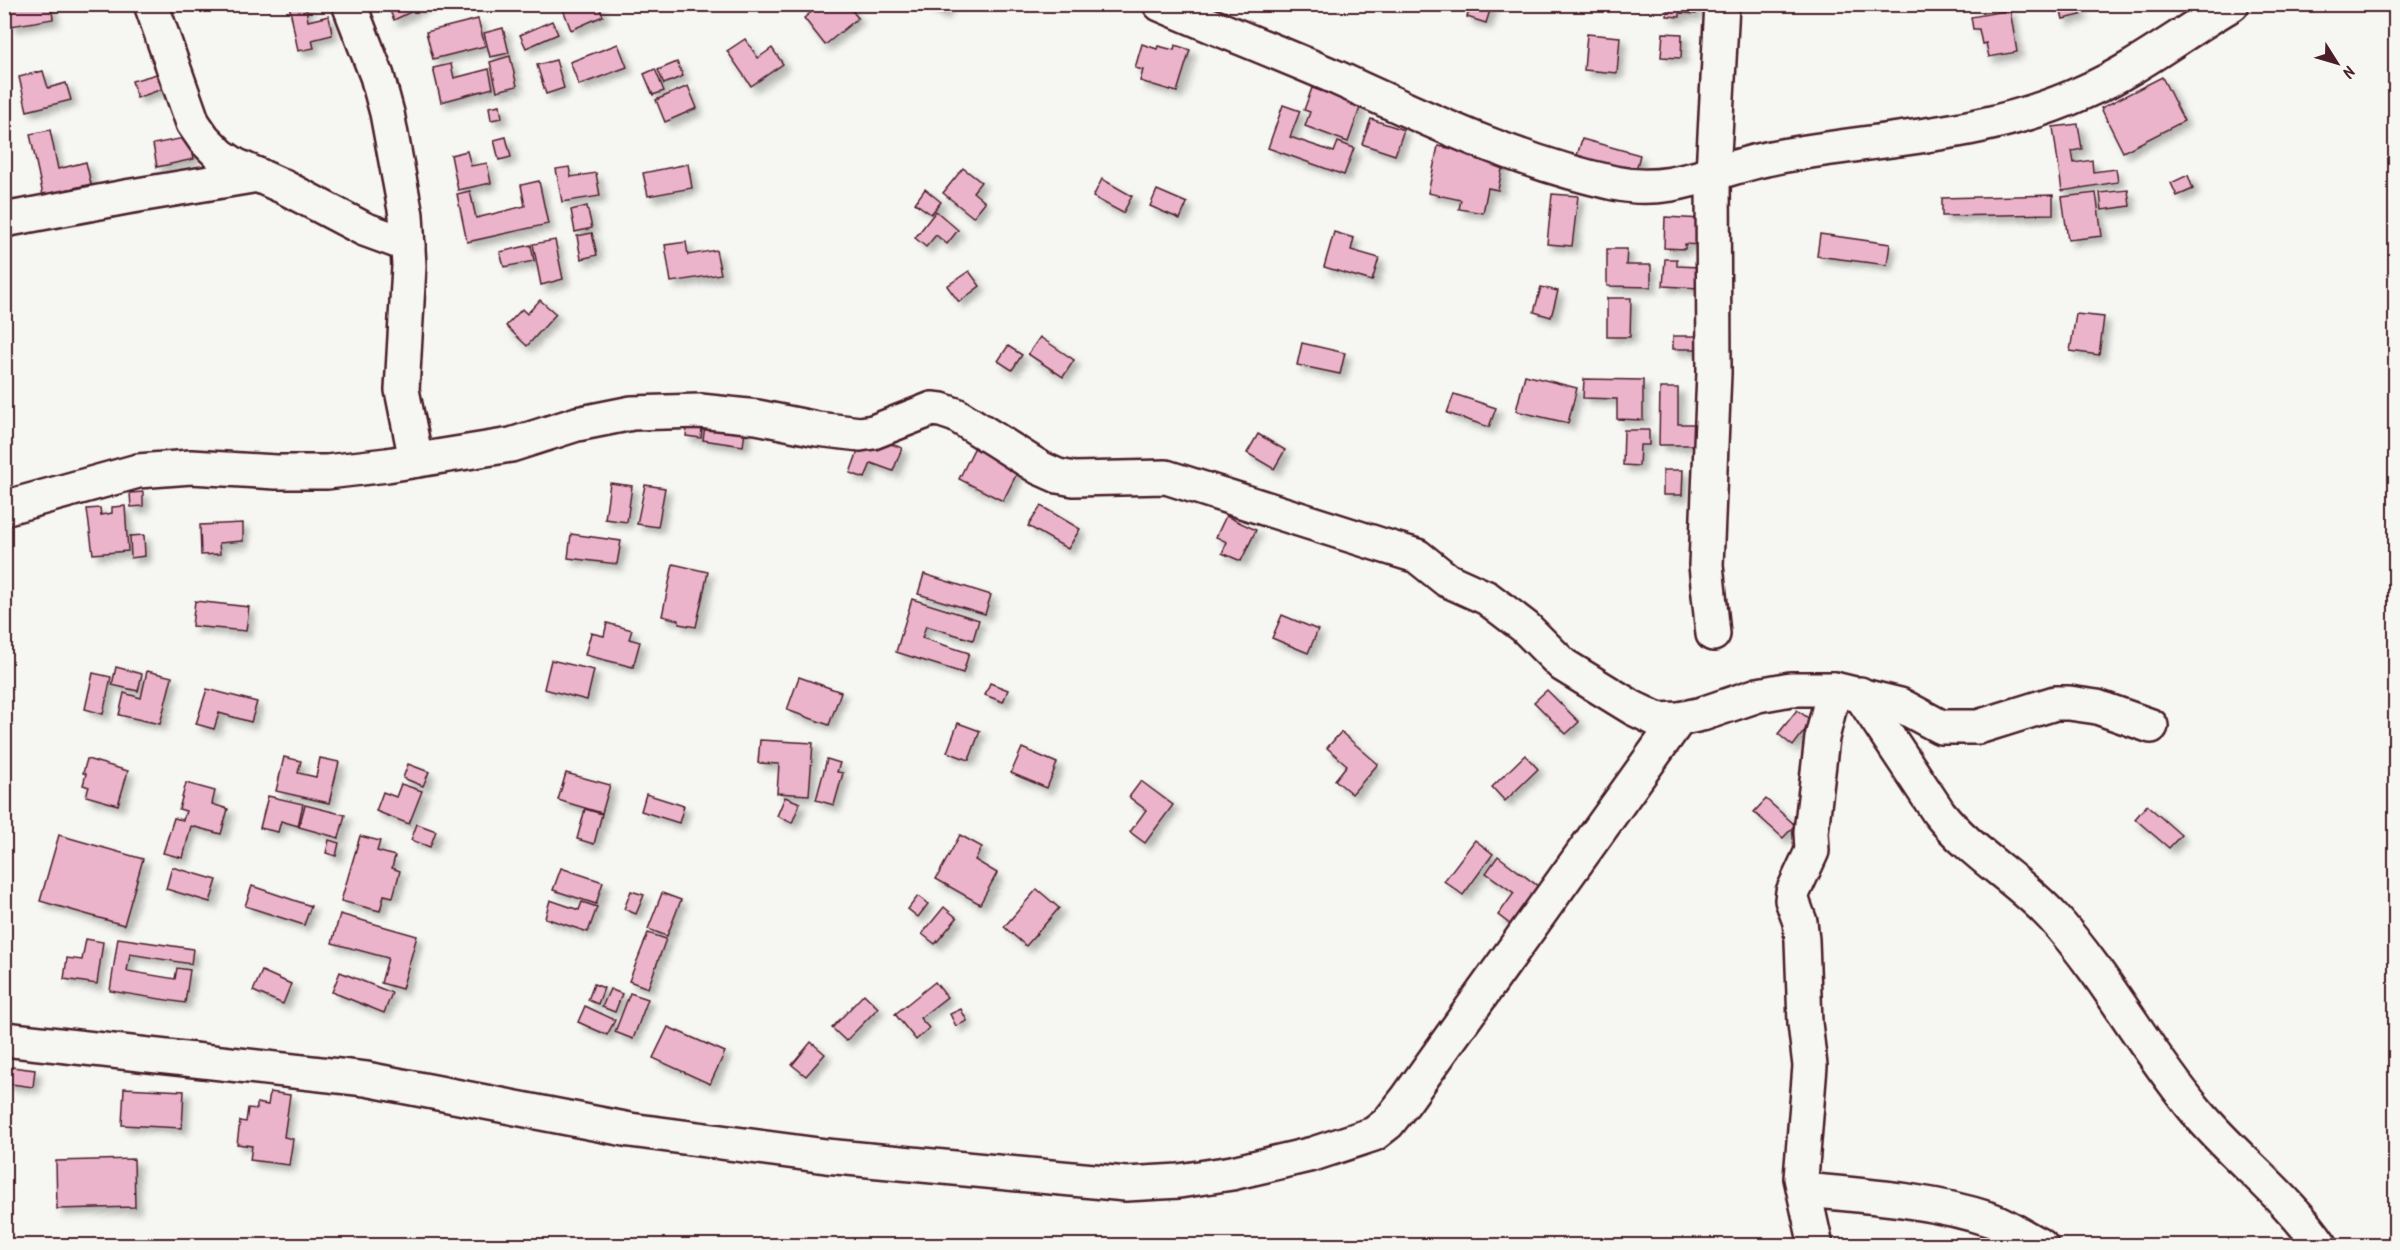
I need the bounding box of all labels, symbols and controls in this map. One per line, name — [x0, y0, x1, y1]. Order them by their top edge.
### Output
north arrow — [2307, 33, 2367, 93]
text: N — [2335, 60, 2361, 83]

